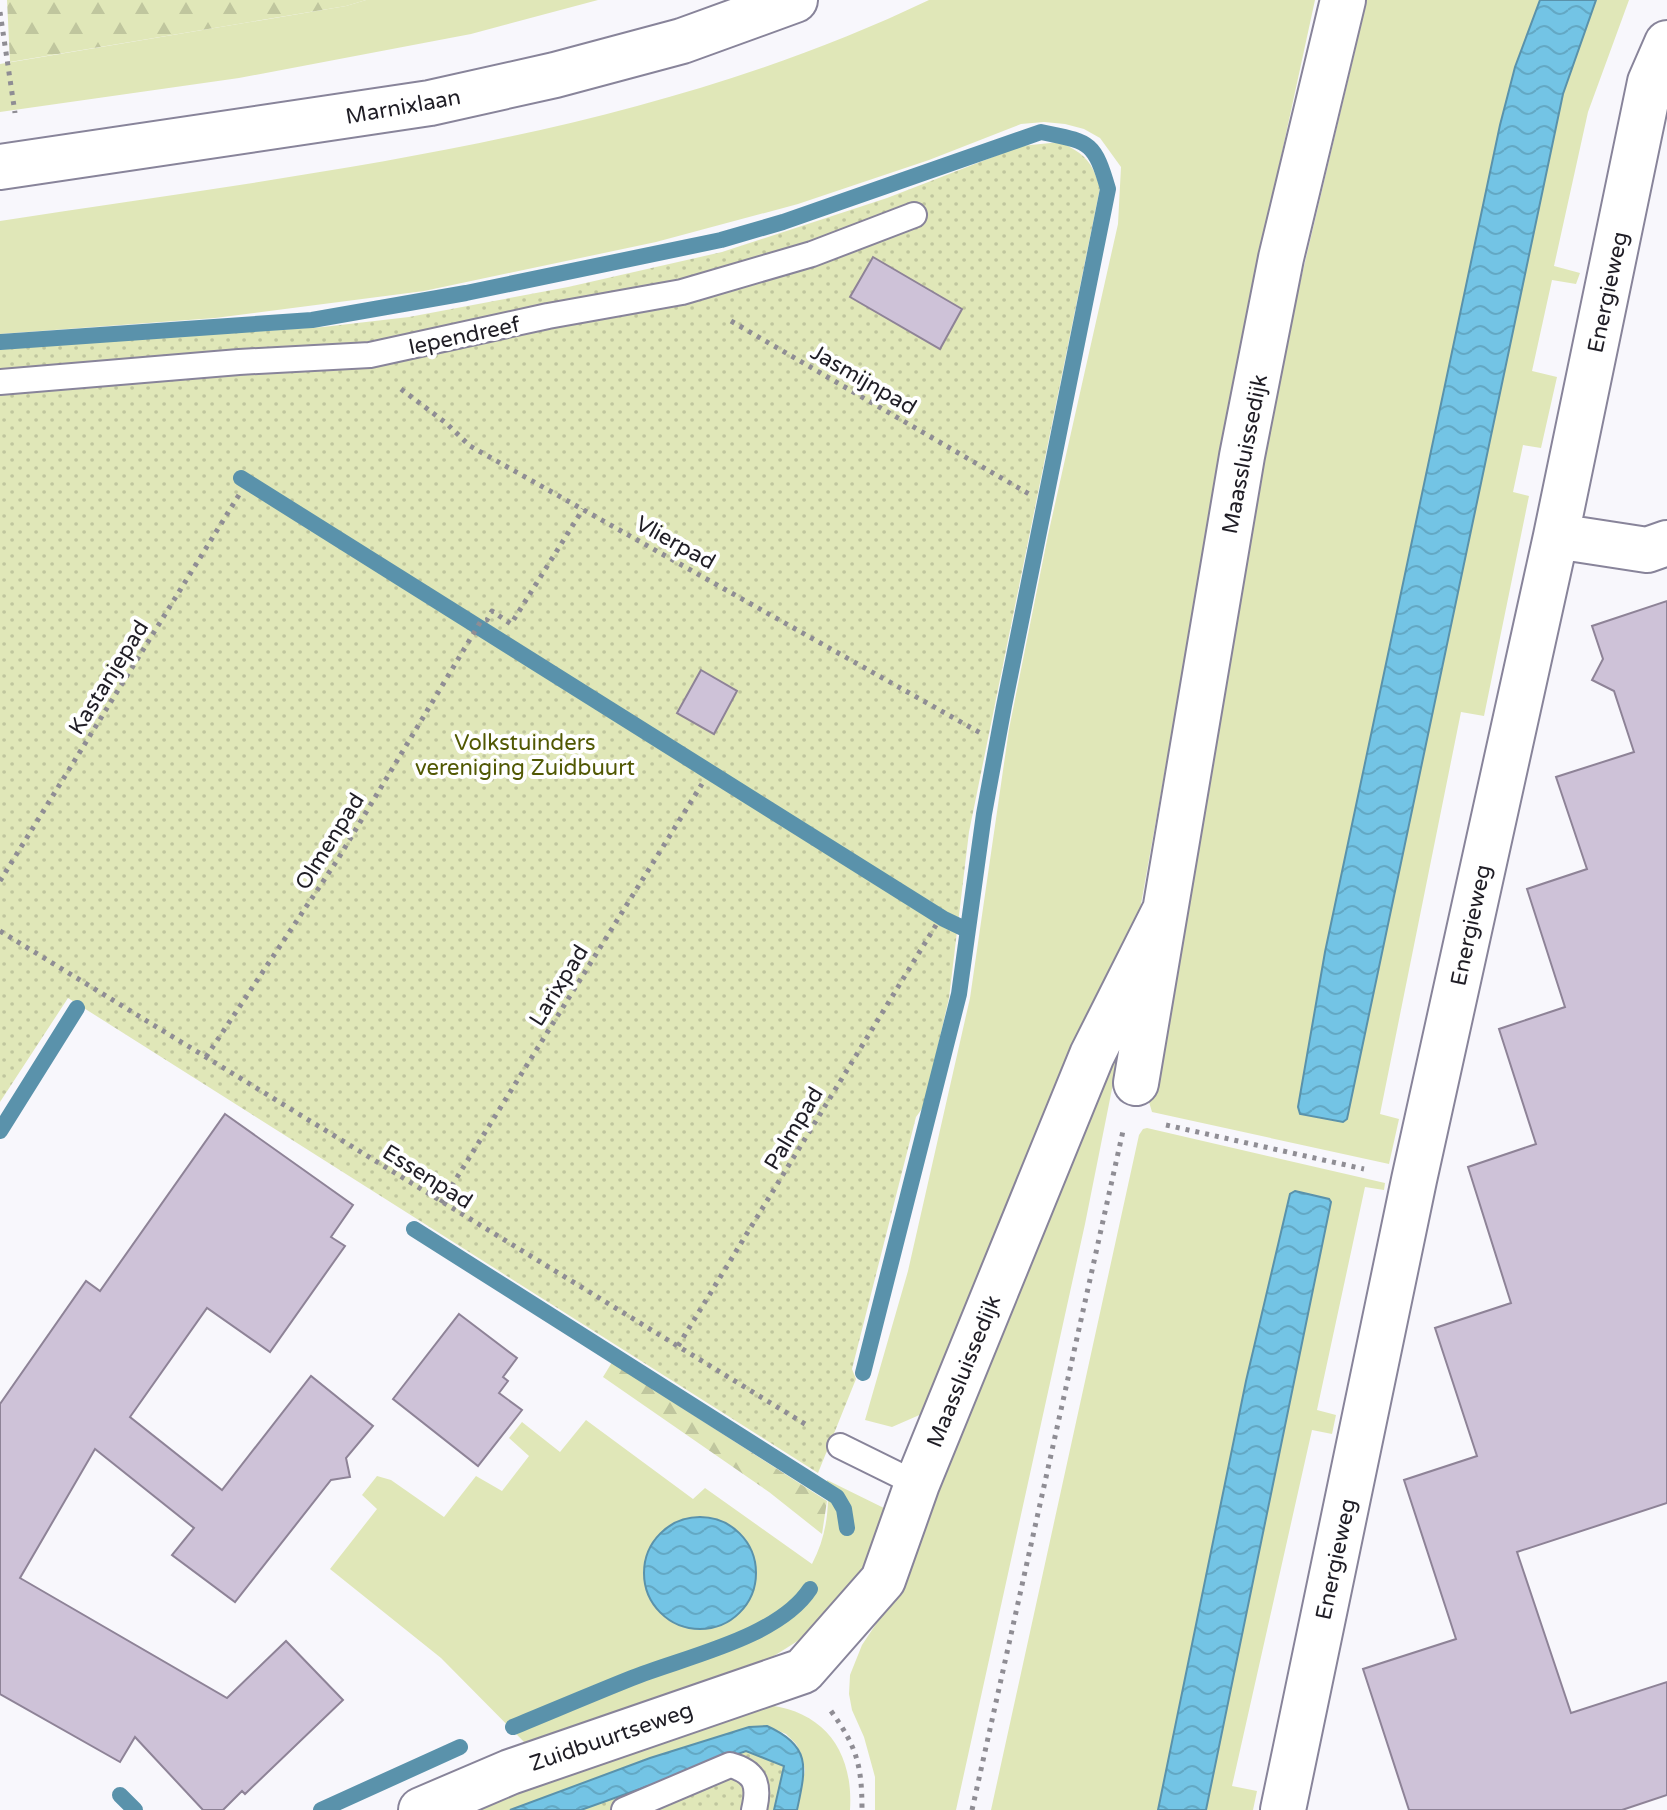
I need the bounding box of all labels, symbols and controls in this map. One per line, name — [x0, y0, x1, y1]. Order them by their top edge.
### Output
street label: Marnixlaan — [344, 84, 463, 130]
street label: Energieweg — [1582, 229, 1633, 355]
street label: Iependreef — [406, 311, 523, 360]
street label: Jasmijnpad — [806, 339, 921, 421]
street label: Maassluissedijk — [1217, 372, 1273, 536]
street label: Vlierpad — [631, 510, 720, 575]
street label: Kastanjepad — [63, 616, 154, 740]
park label: Volkstuinders vereniging Zuidbuurt — [415, 730, 635, 781]
street label: Olmenpad — [290, 788, 370, 895]
street label: Energieweg — [1445, 862, 1496, 988]
street label: Larixpad — [524, 940, 594, 1031]
street label: Palmpad — [759, 1082, 829, 1175]
street label: Essenpad — [378, 1139, 477, 1215]
street label: Maassluissedijk — [922, 1291, 1006, 1451]
street label: Energieweg — [1310, 1496, 1361, 1622]
street label: Zuidbuurtseweg — [526, 1697, 696, 1777]

